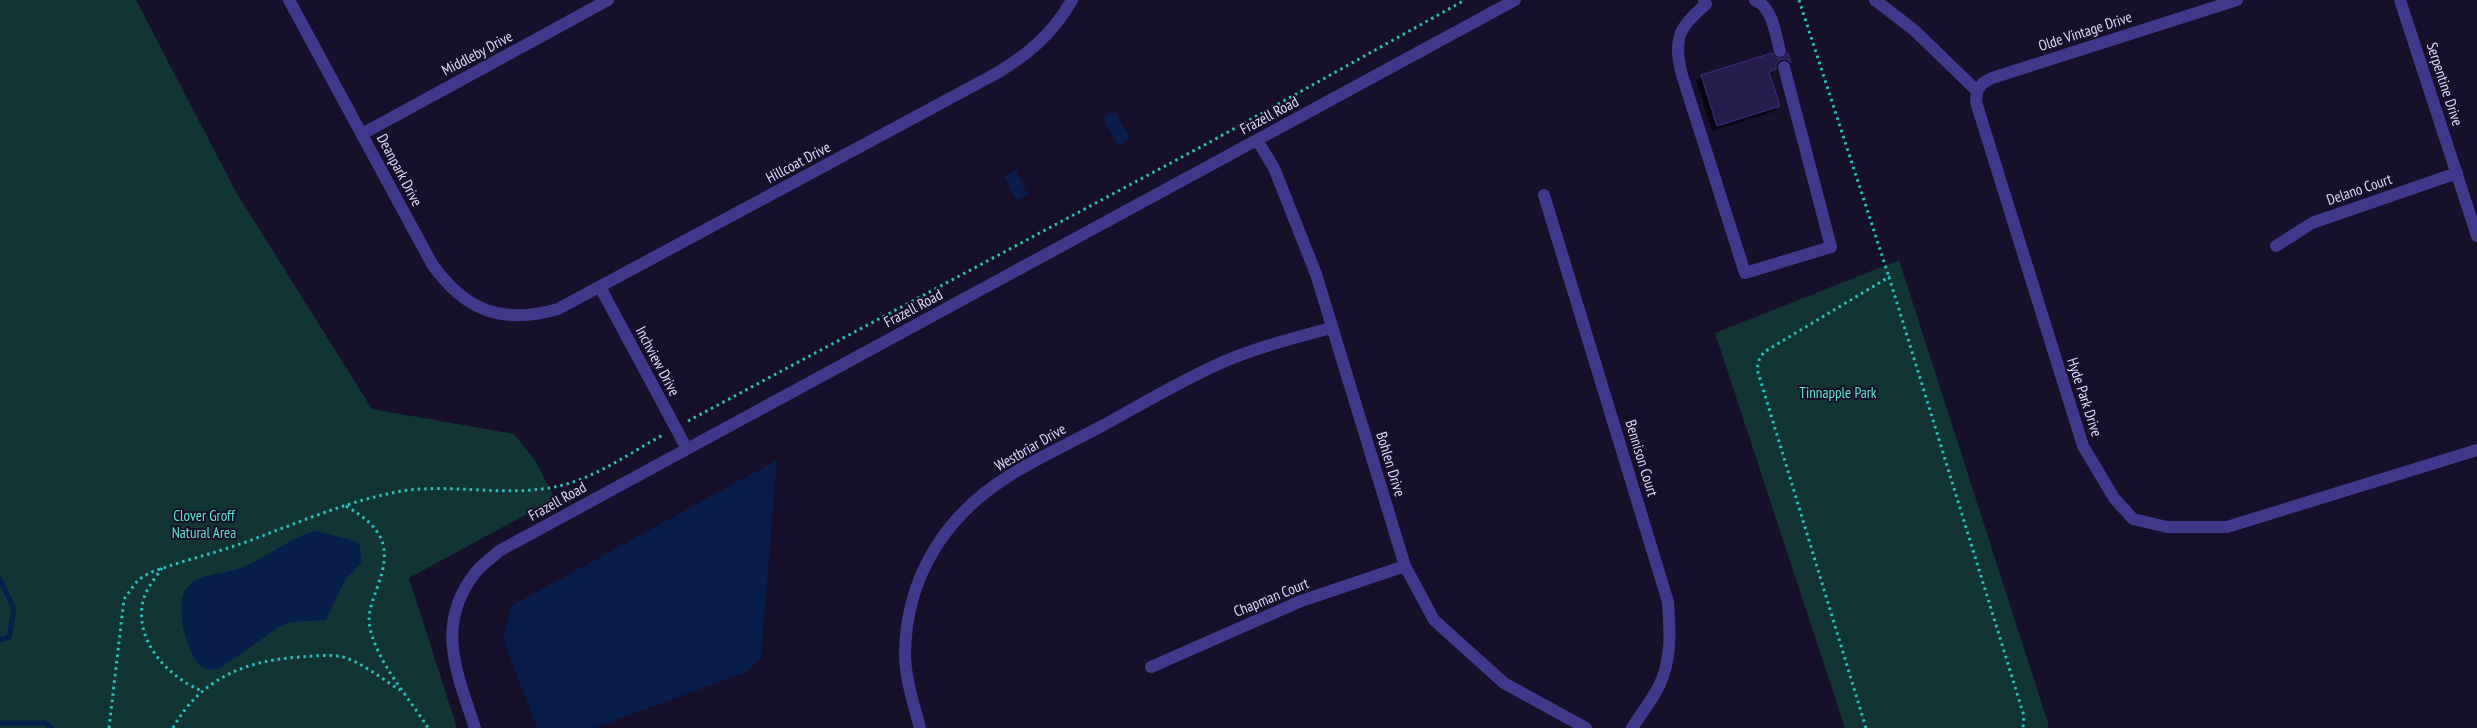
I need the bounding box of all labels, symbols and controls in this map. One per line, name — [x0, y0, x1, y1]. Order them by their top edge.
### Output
street label: Olde Vintage Drive — [2036, 7, 2134, 55]
street label: Middleby Drive — [438, 26, 516, 80]
street label: Serpentine Drive — [2423, 40, 2467, 128]
street label: Frazell Road — [1237, 92, 1301, 138]
street label: Deanpark Drive — [373, 131, 427, 209]
street label: Hillcoat Drive — [762, 137, 834, 187]
street label: Delano Court — [2324, 169, 2394, 209]
street label: Frazell Road — [881, 285, 945, 331]
street label: Inchview Drive — [632, 323, 684, 399]
street label: Hyde Park Drive — [2063, 355, 2107, 439]
park label: Tinnapple Park — [1799, 383, 1877, 402]
street label: Bennison Court — [1621, 417, 1663, 499]
street label: Westbriar Drive — [991, 419, 1069, 475]
street label: Bohlen Drive — [1372, 429, 1410, 499]
street label: Frazell Road — [525, 477, 589, 525]
park label: Clover Groff Natural Area — [172, 506, 236, 542]
street label: Chapman Court — [1231, 573, 1311, 621]

